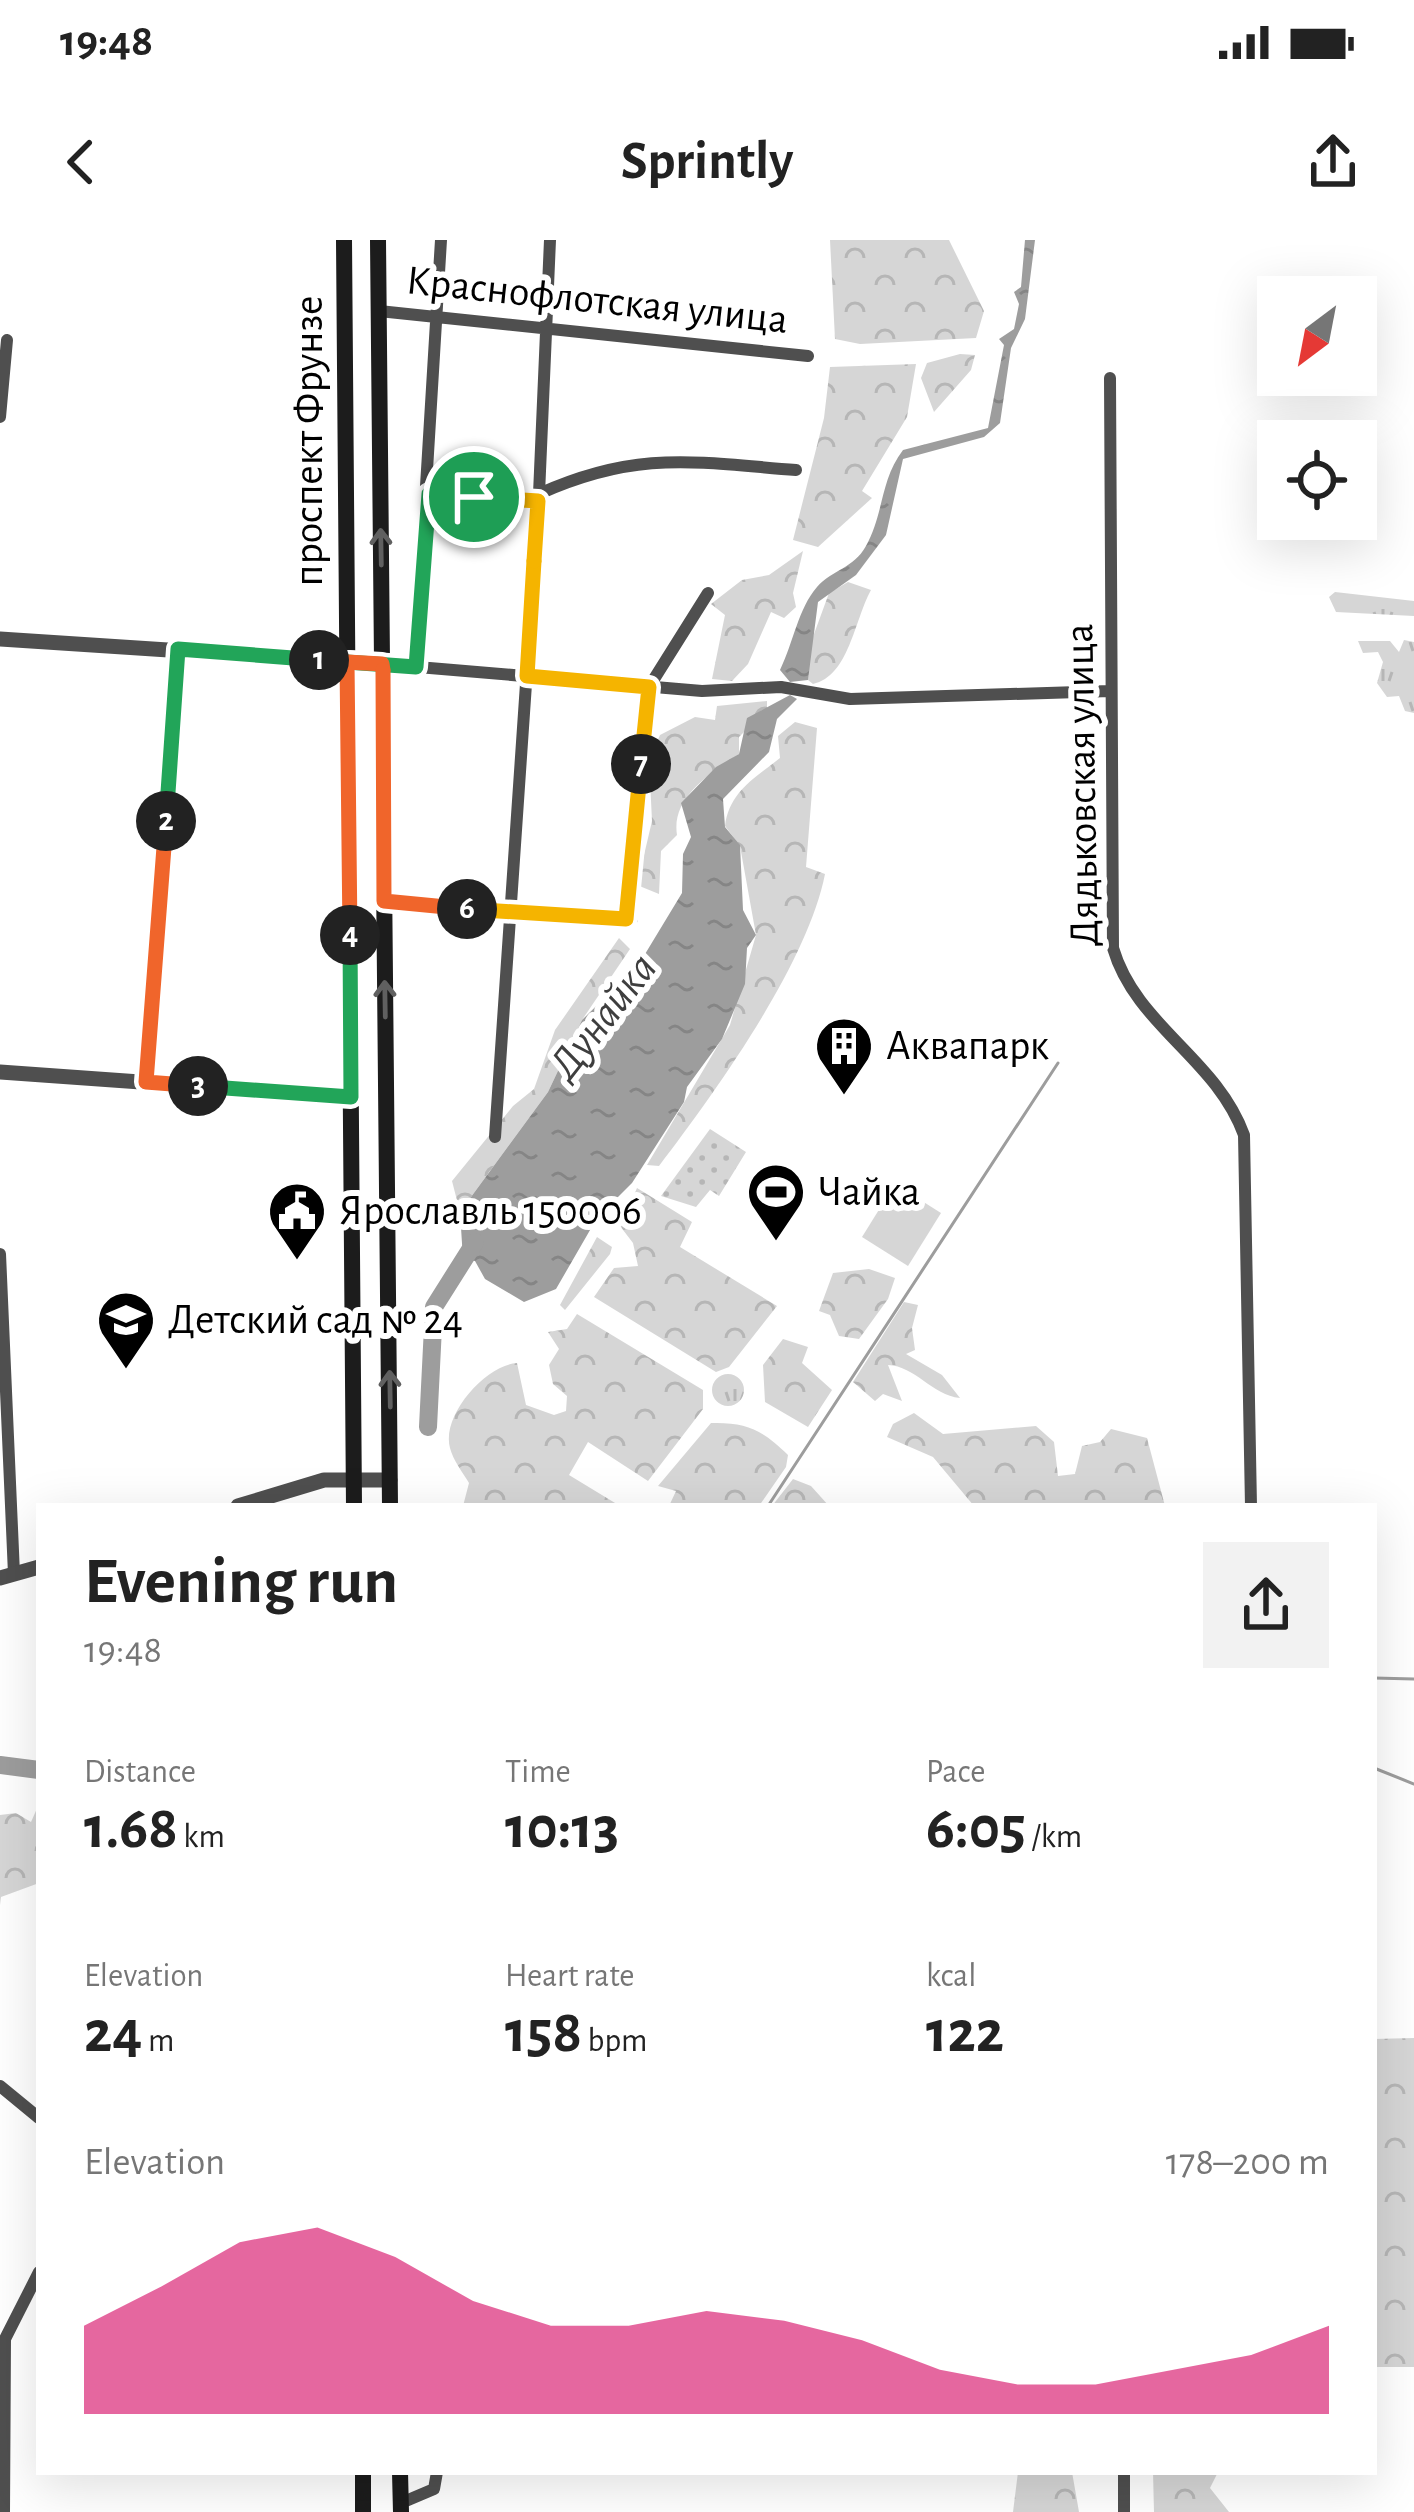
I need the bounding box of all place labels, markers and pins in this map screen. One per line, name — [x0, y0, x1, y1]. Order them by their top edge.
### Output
pin — [423, 446, 525, 548]
pin: 1 — [289, 630, 349, 690]
pin: 7 — [611, 734, 671, 794]
pin: 2 — [136, 791, 196, 851]
pin: 6 — [437, 879, 497, 939]
pin: 4 — [320, 905, 380, 965]
building icon: Аквапарк — [813, 1015, 875, 1097]
place label: Аквапарк — [886, 1025, 1049, 1067]
pin: 3 — [168, 1056, 228, 1116]
sports icon: Чайка — [745, 1161, 807, 1243]
place label: Чайка — [818, 1171, 920, 1213]
public building icon: Ярославль 150006 — [266, 1180, 328, 1262]
place label: Ярославль 150006 — [339, 1190, 642, 1232]
school or university icon: Детский сад № 24 — [95, 1289, 157, 1371]
place label: Детский сад № 24 — [168, 1299, 463, 1341]

